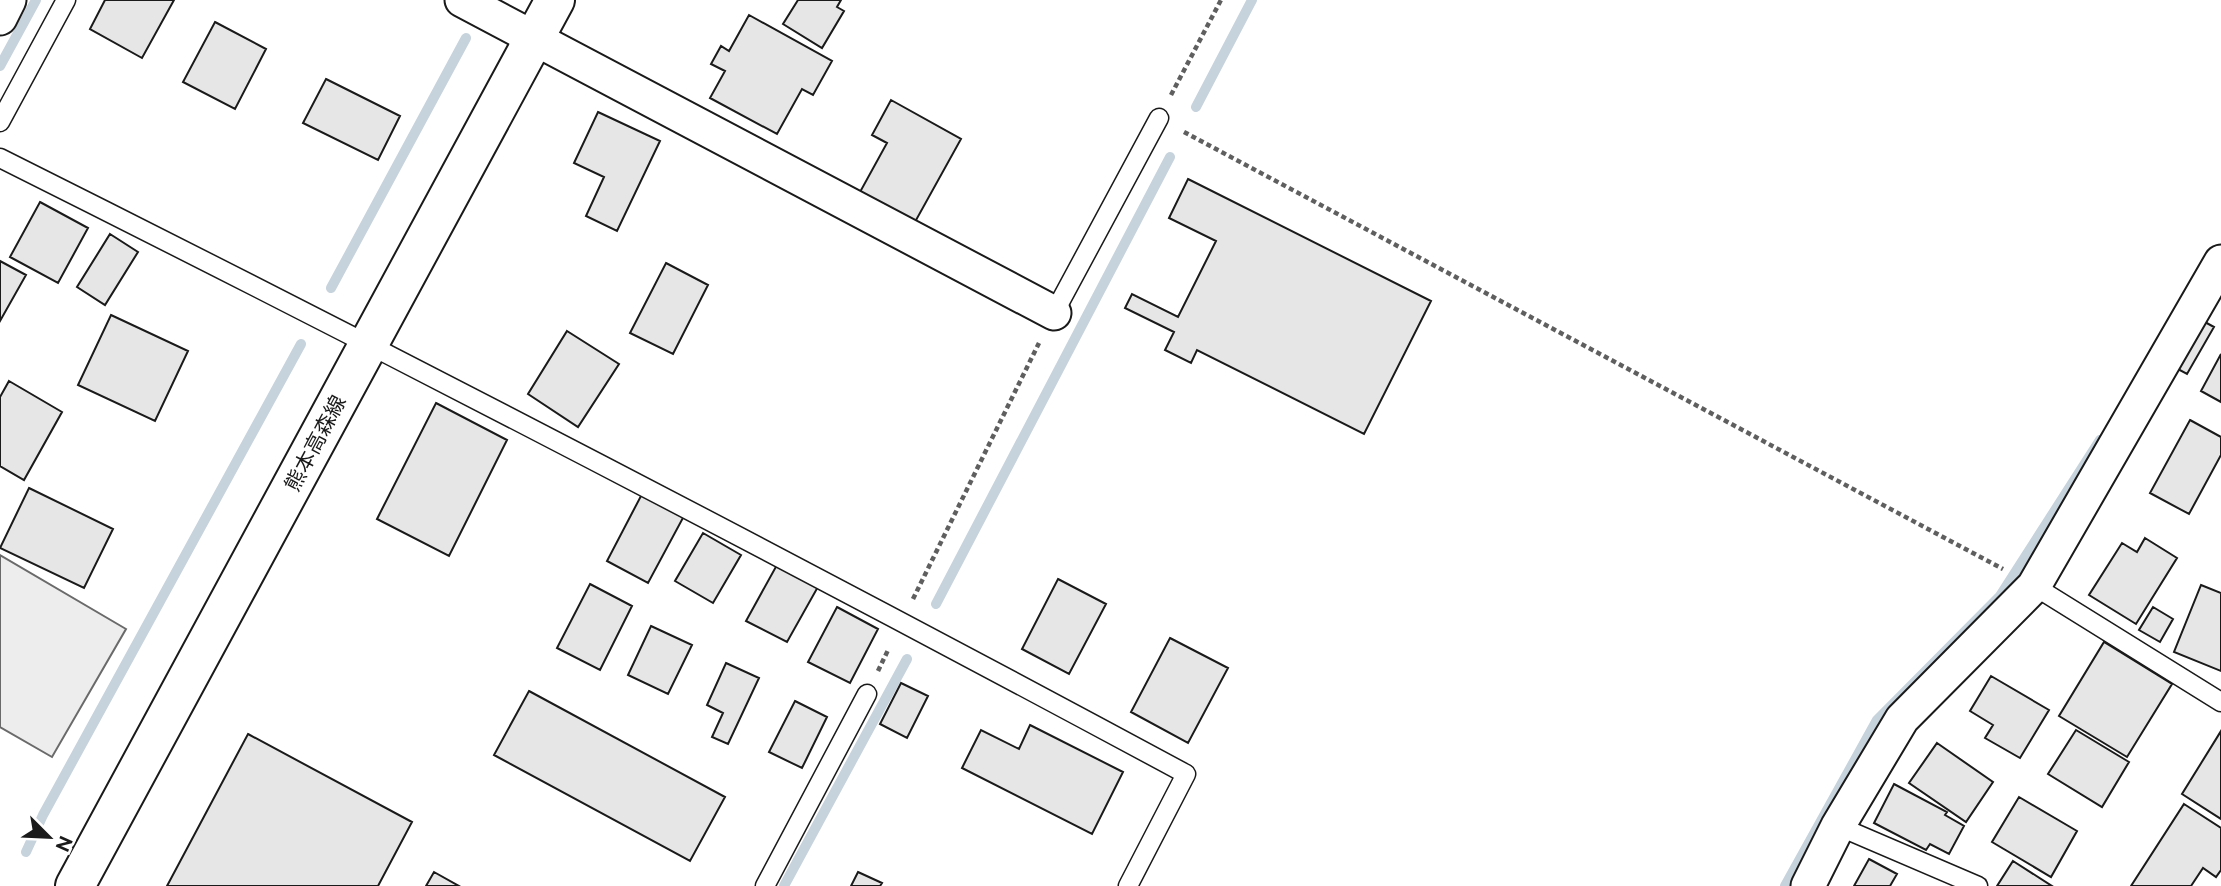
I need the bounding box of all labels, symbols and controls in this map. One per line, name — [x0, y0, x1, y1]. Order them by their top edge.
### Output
street label: 熊本高森線 — [279, 391, 351, 495]
north arrow — [14, 802, 84, 872]
text: N — [52, 833, 78, 855]

